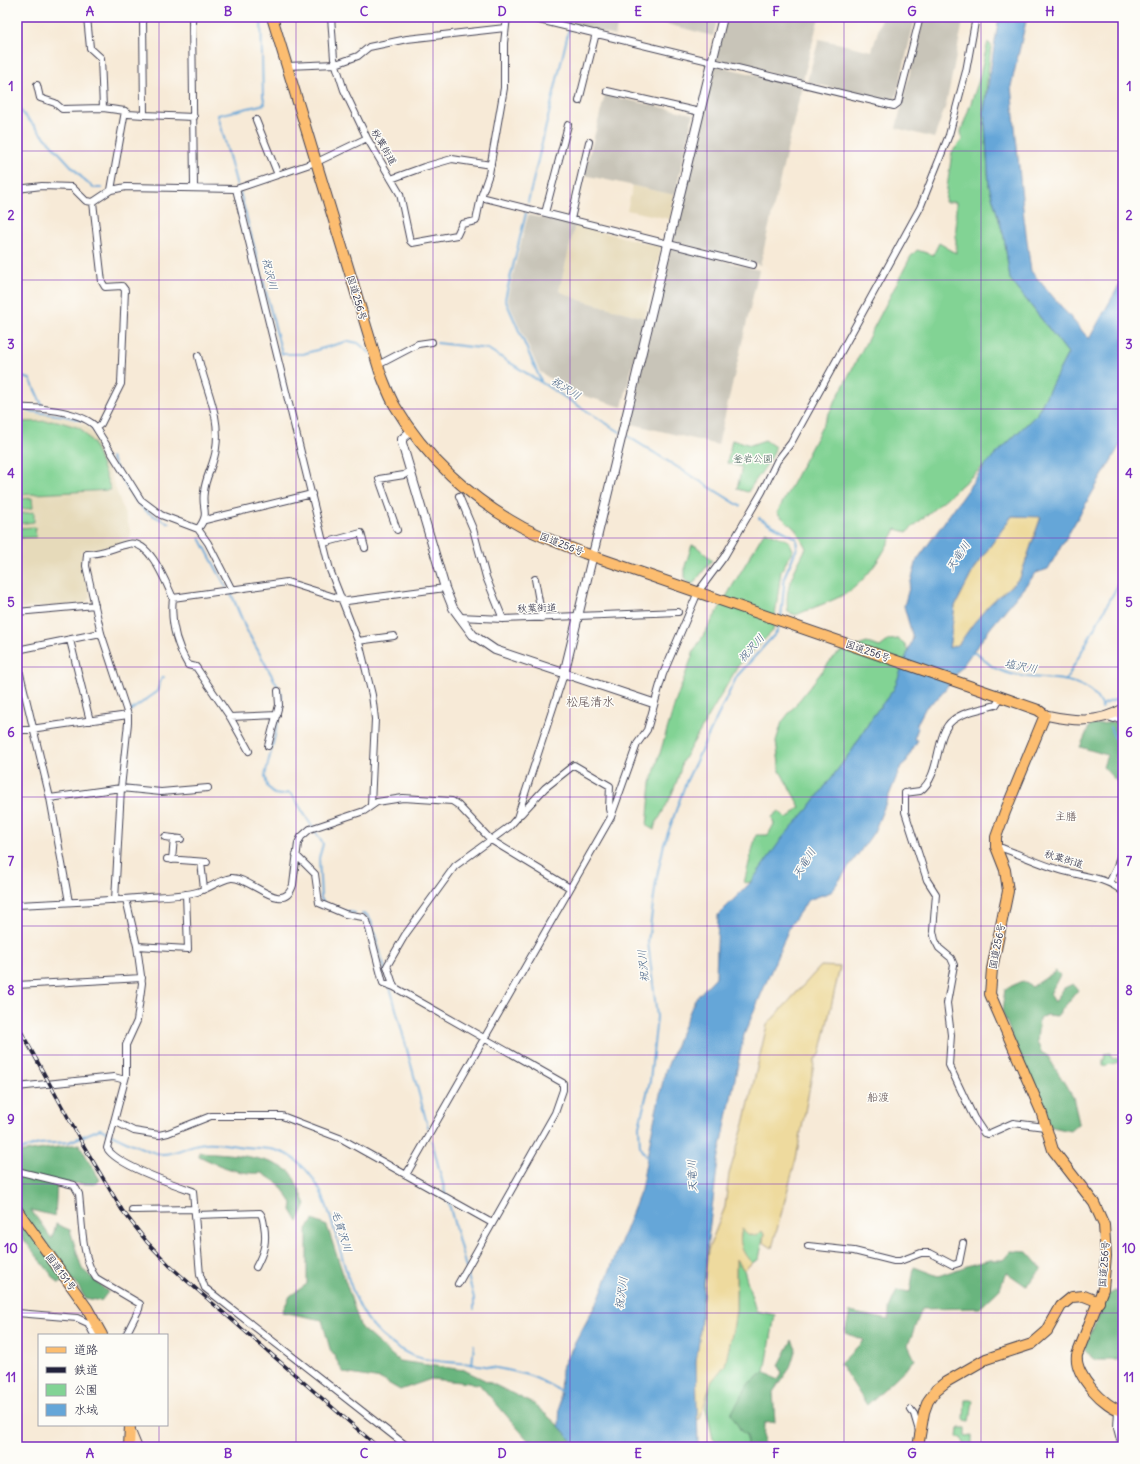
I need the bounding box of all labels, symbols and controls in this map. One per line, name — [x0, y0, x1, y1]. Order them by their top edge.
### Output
text: A — [86, 3, 95, 20]
text: B — [224, 3, 233, 20]
text: C — [360, 3, 369, 20]
text: D — [497, 3, 507, 20]
text: E — [634, 3, 642, 20]
text: F — [772, 3, 780, 20]
text: G — [907, 3, 917, 20]
text: H — [1045, 3, 1055, 20]
text: 1 — [8, 78, 14, 95]
text: 1 — [1126, 78, 1132, 95]
street label: 秋葉街道 — [368, 126, 400, 168]
text: 2 — [7, 207, 15, 224]
text: 2 — [1125, 207, 1133, 224]
water label: 祝沢川 — [259, 256, 281, 292]
street label: 国道256号 — [344, 274, 370, 322]
text: 3 — [7, 336, 15, 353]
text: 3 — [1125, 336, 1133, 353]
water label: 祝沢川 — [548, 373, 584, 403]
park label: 釜岩公園 — [733, 452, 773, 465]
text: 4 — [7, 465, 15, 482]
text: 4 — [1125, 465, 1133, 482]
street label: 国道256号 — [538, 530, 586, 558]
water label: 天竜川 — [943, 538, 973, 574]
text: 5 — [7, 594, 15, 611]
text: 5 — [1125, 594, 1133, 611]
street label: 秋葉街道 — [517, 601, 557, 615]
water label: 祝沢川 — [735, 631, 767, 665]
street label: 国道256号 — [844, 637, 892, 665]
water label: 塩沢川 — [1003, 656, 1039, 676]
district label: 松尾清水 — [566, 694, 614, 709]
text: 6 — [7, 724, 15, 741]
text: 6 — [1125, 724, 1133, 741]
district label: 主膳 — [1055, 809, 1077, 823]
water label: 天竜川 — [789, 845, 819, 881]
street label: 秋葉街道 — [1043, 847, 1085, 871]
text: 7 — [8, 853, 15, 870]
text: 7 — [1126, 853, 1133, 870]
street label: 国道256号 — [986, 922, 1008, 970]
water label: 祝沢川 — [634, 949, 652, 983]
text: 8 — [7, 982, 15, 999]
text: 8 — [1125, 982, 1133, 999]
district label: 船渡 — [867, 1090, 889, 1104]
text: 9 — [7, 1111, 15, 1128]
text: 9 — [1125, 1111, 1133, 1128]
water label: 天竜川 — [684, 1159, 700, 1193]
water label: 毛賀沢川 — [329, 1208, 355, 1254]
text: 10 — [4, 1240, 18, 1257]
street label: 国道256号 — [1096, 1240, 1112, 1288]
text: 10 — [1122, 1240, 1136, 1257]
street label: 国道151号 — [43, 1251, 79, 1293]
water label: 祝沢川 — [612, 1276, 630, 1310]
legend — [38, 1334, 168, 1426]
text: 道路 — [74, 1342, 98, 1357]
text: 鉄道 — [74, 1362, 98, 1377]
text: 11 — [6, 1369, 16, 1386]
text: 11 — [1124, 1369, 1134, 1386]
text: 公園 — [74, 1382, 98, 1397]
text: 水域 — [74, 1402, 98, 1417]
text: A — [86, 1445, 95, 1462]
text: B — [224, 1445, 233, 1462]
text: C — [360, 1445, 369, 1462]
text: D — [497, 1445, 507, 1462]
text: E — [634, 1445, 642, 1462]
text: F — [772, 1445, 780, 1462]
text: G — [907, 1445, 917, 1462]
text: H — [1045, 1445, 1055, 1462]

